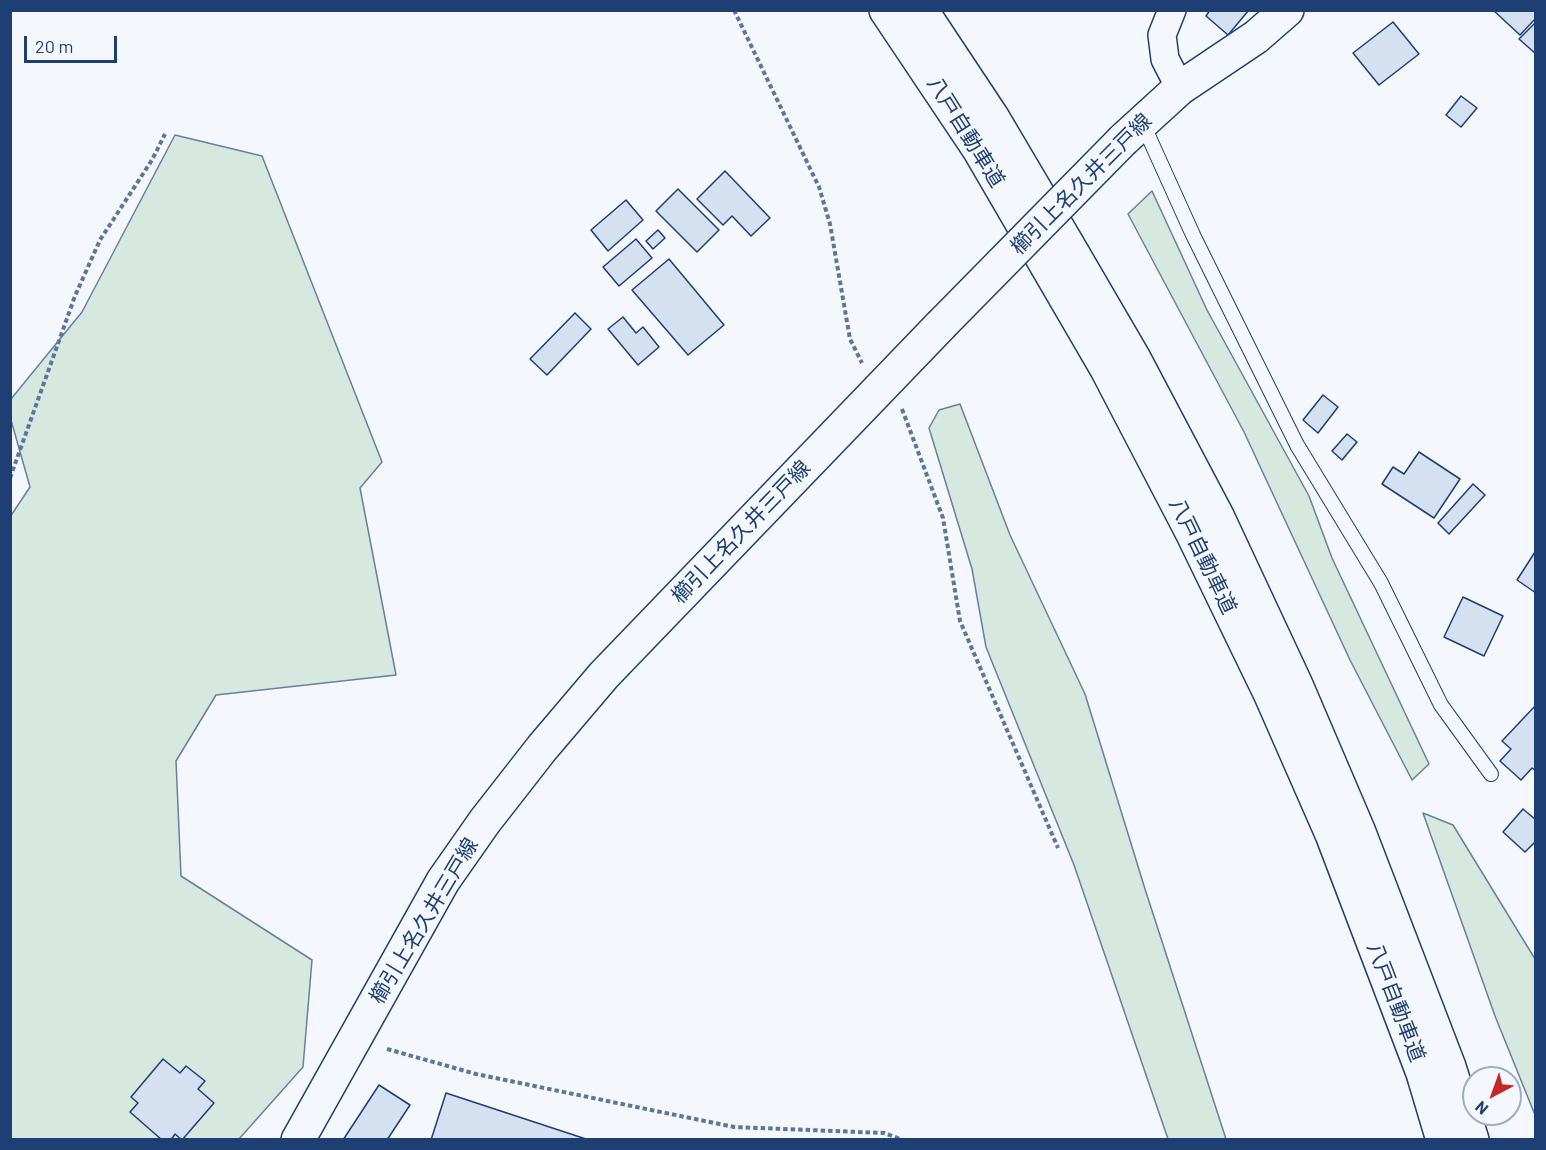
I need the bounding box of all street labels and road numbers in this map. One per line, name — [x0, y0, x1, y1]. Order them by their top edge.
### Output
street label: 八戸自動車道 — [922, 72, 1010, 192]
street label: 櫛引上名久井三戸線 — [1005, 108, 1157, 260]
street label: 櫛引上名久井三戸線 — [666, 455, 816, 609]
street label: 八戸自動車道 — [1164, 494, 1242, 618]
street label: 櫛引上名久井三戸線 — [365, 834, 483, 1008]
street label: 八戸自動車道 — [1362, 939, 1430, 1065]

